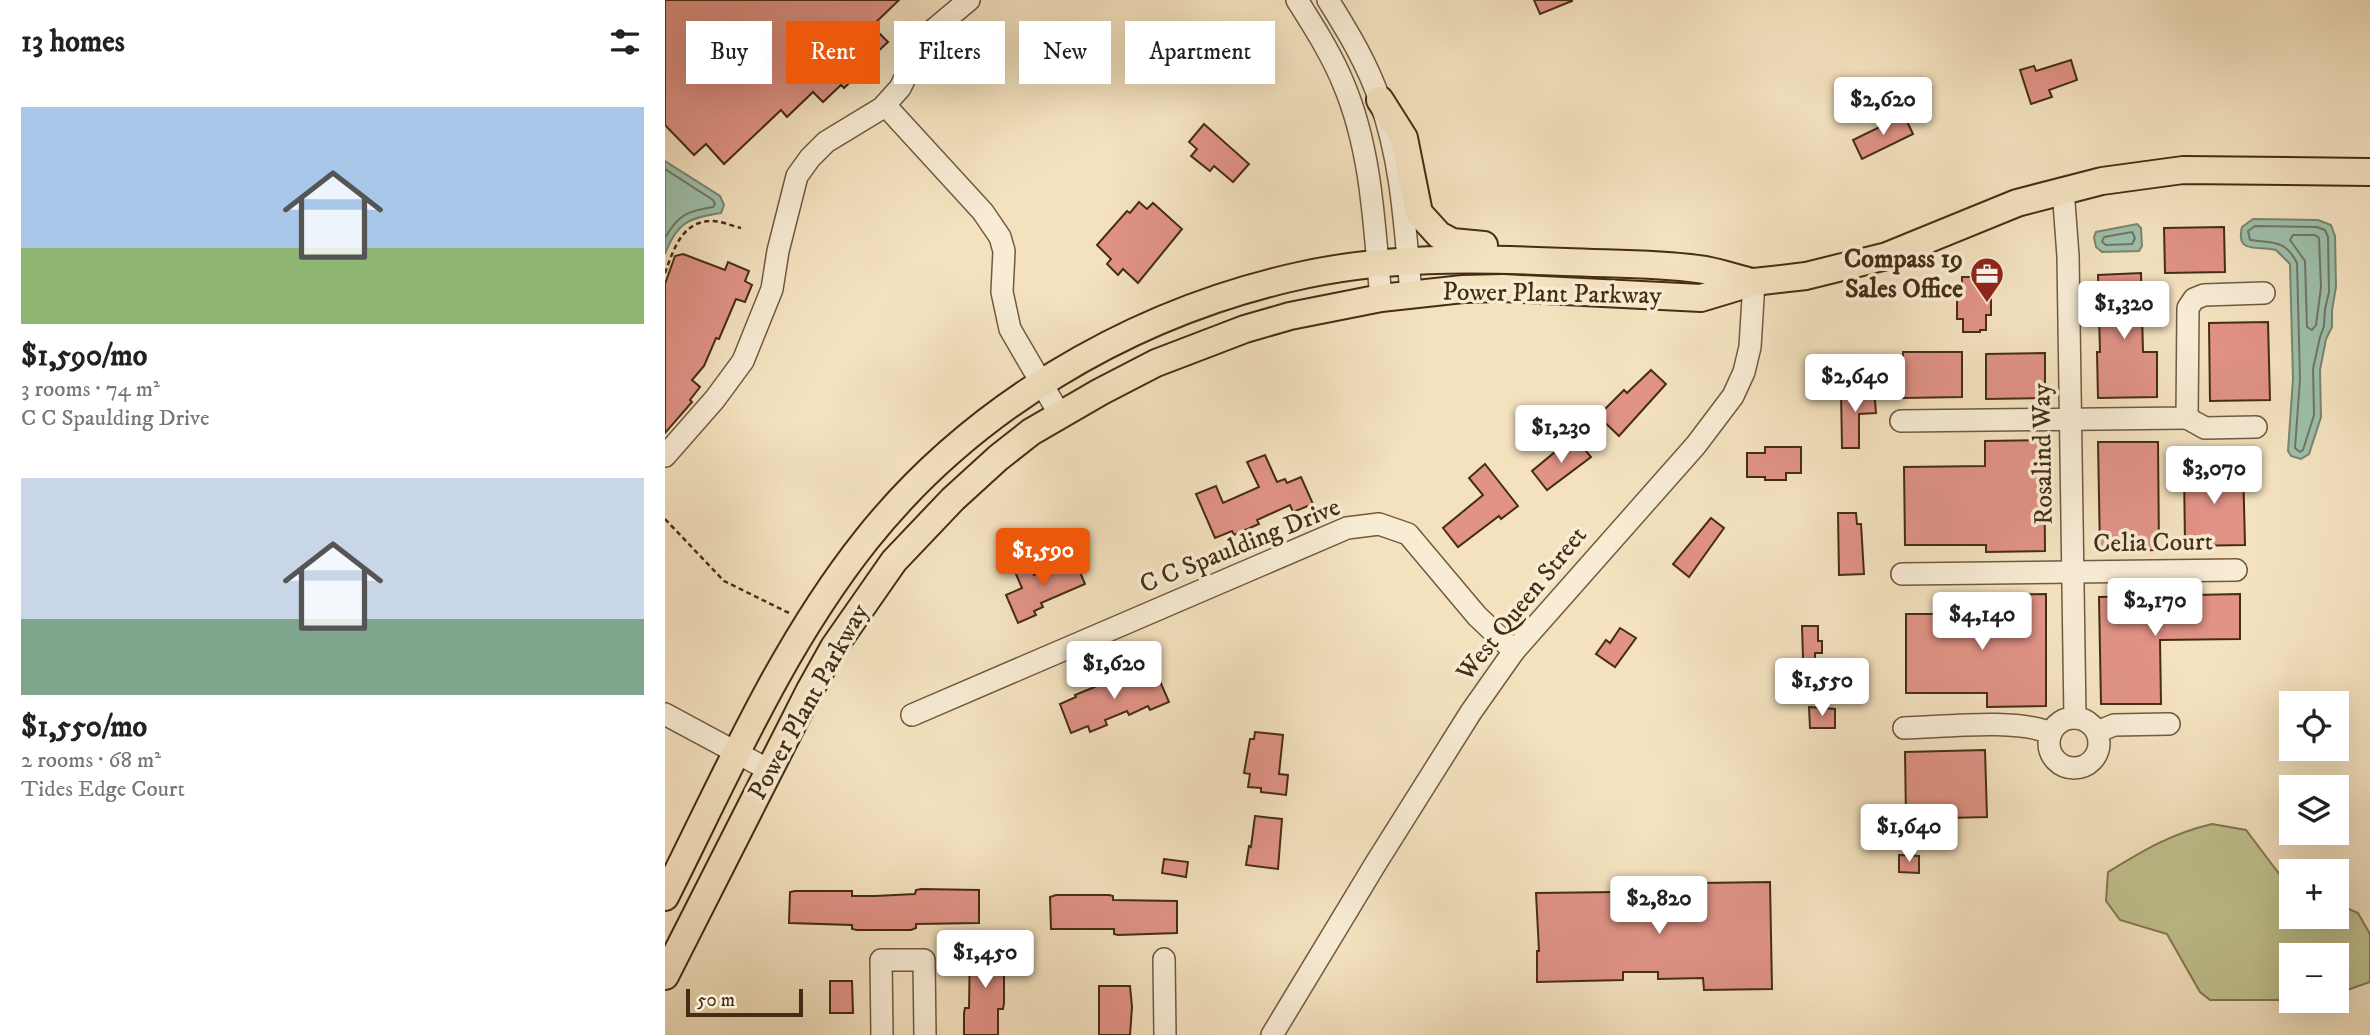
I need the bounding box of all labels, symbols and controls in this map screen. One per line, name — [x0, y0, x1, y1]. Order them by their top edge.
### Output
chip: Buy — [686, 21, 772, 84]
chip: Rent — [786, 21, 880, 84]
chip: Filters — [894, 21, 1005, 84]
chip: New — [1019, 21, 1111, 84]
chip: Apartment — [1125, 21, 1275, 84]
icon: filters — [606, 23, 644, 61]
text: 13 homes — [21, 24, 125, 61]
pin: $2,620 — [1826, 78, 1940, 137]
text: $2,620 — [1850, 85, 1916, 114]
icon: home — [270, 152, 396, 278]
place label: Compass 19 Sales Office — [1844, 243, 1963, 306]
office icon: Compass 19 Sales Office — [1968, 255, 2006, 304]
street label: Power Plant Parkway — [1442, 276, 1663, 312]
pin: $1,320 — [2067, 282, 2181, 341]
text: $1,320 — [2094, 289, 2154, 318]
text: $1,590/mo — [21, 338, 147, 375]
pin: $2,640 — [1798, 354, 1912, 414]
text: $2,640 — [1821, 362, 1889, 391]
text: 3 rooms · 74 m² — [21, 375, 160, 404]
street label: Rosalind Way — [2025, 382, 2061, 525]
text: C C Spaulding Drive — [21, 404, 210, 433]
pin: $1,230 — [1504, 406, 1618, 465]
text: $1,230 — [1531, 413, 1591, 442]
pin: $3,070 — [2157, 447, 2271, 506]
text: $3,070 — [2182, 454, 2246, 483]
street label: C C Spaulding Drive — [1135, 491, 1345, 601]
street label: West Queen Street — [1449, 520, 1595, 689]
icon: home — [270, 523, 396, 649]
street label: Celia Court — [2093, 525, 2213, 561]
pin: $1,590 — [986, 528, 1100, 588]
text: $1,590 — [1012, 536, 1074, 565]
pin: $2,170 — [2098, 578, 2212, 638]
text: $2,170 — [2123, 586, 2187, 615]
pin: $4,140 — [1925, 592, 2039, 652]
street label: Power Plant Parkway — [741, 597, 877, 806]
text: $4,140 — [1949, 600, 2015, 629]
pin: $1,620 — [1057, 642, 1171, 701]
text: $1,620 — [1083, 649, 1145, 678]
pin: $1,550 — [1765, 658, 1879, 718]
text: $1,550 — [1791, 666, 1853, 695]
map controls — [2279, 691, 2349, 1013]
button: locate — [2279, 691, 2349, 761]
text: $1,550/mo — [21, 709, 147, 746]
text: 2 rooms · 68 m² — [21, 746, 161, 775]
text: Tides Edge Court — [21, 775, 185, 804]
button: layers — [2279, 775, 2349, 845]
pin: $1,640 — [1852, 804, 1966, 864]
text: $1,640 — [1877, 812, 1941, 841]
button: + — [2279, 859, 2349, 929]
pin: $2,820 — [1602, 876, 1716, 936]
text: $2,820 — [1626, 884, 1692, 913]
pin: $1,450 — [928, 930, 1042, 990]
text: $1,450 — [953, 938, 1017, 967]
button: − — [2279, 943, 2349, 1013]
scale bar — [686, 986, 803, 1018]
text: 50 m — [697, 989, 735, 1012]

